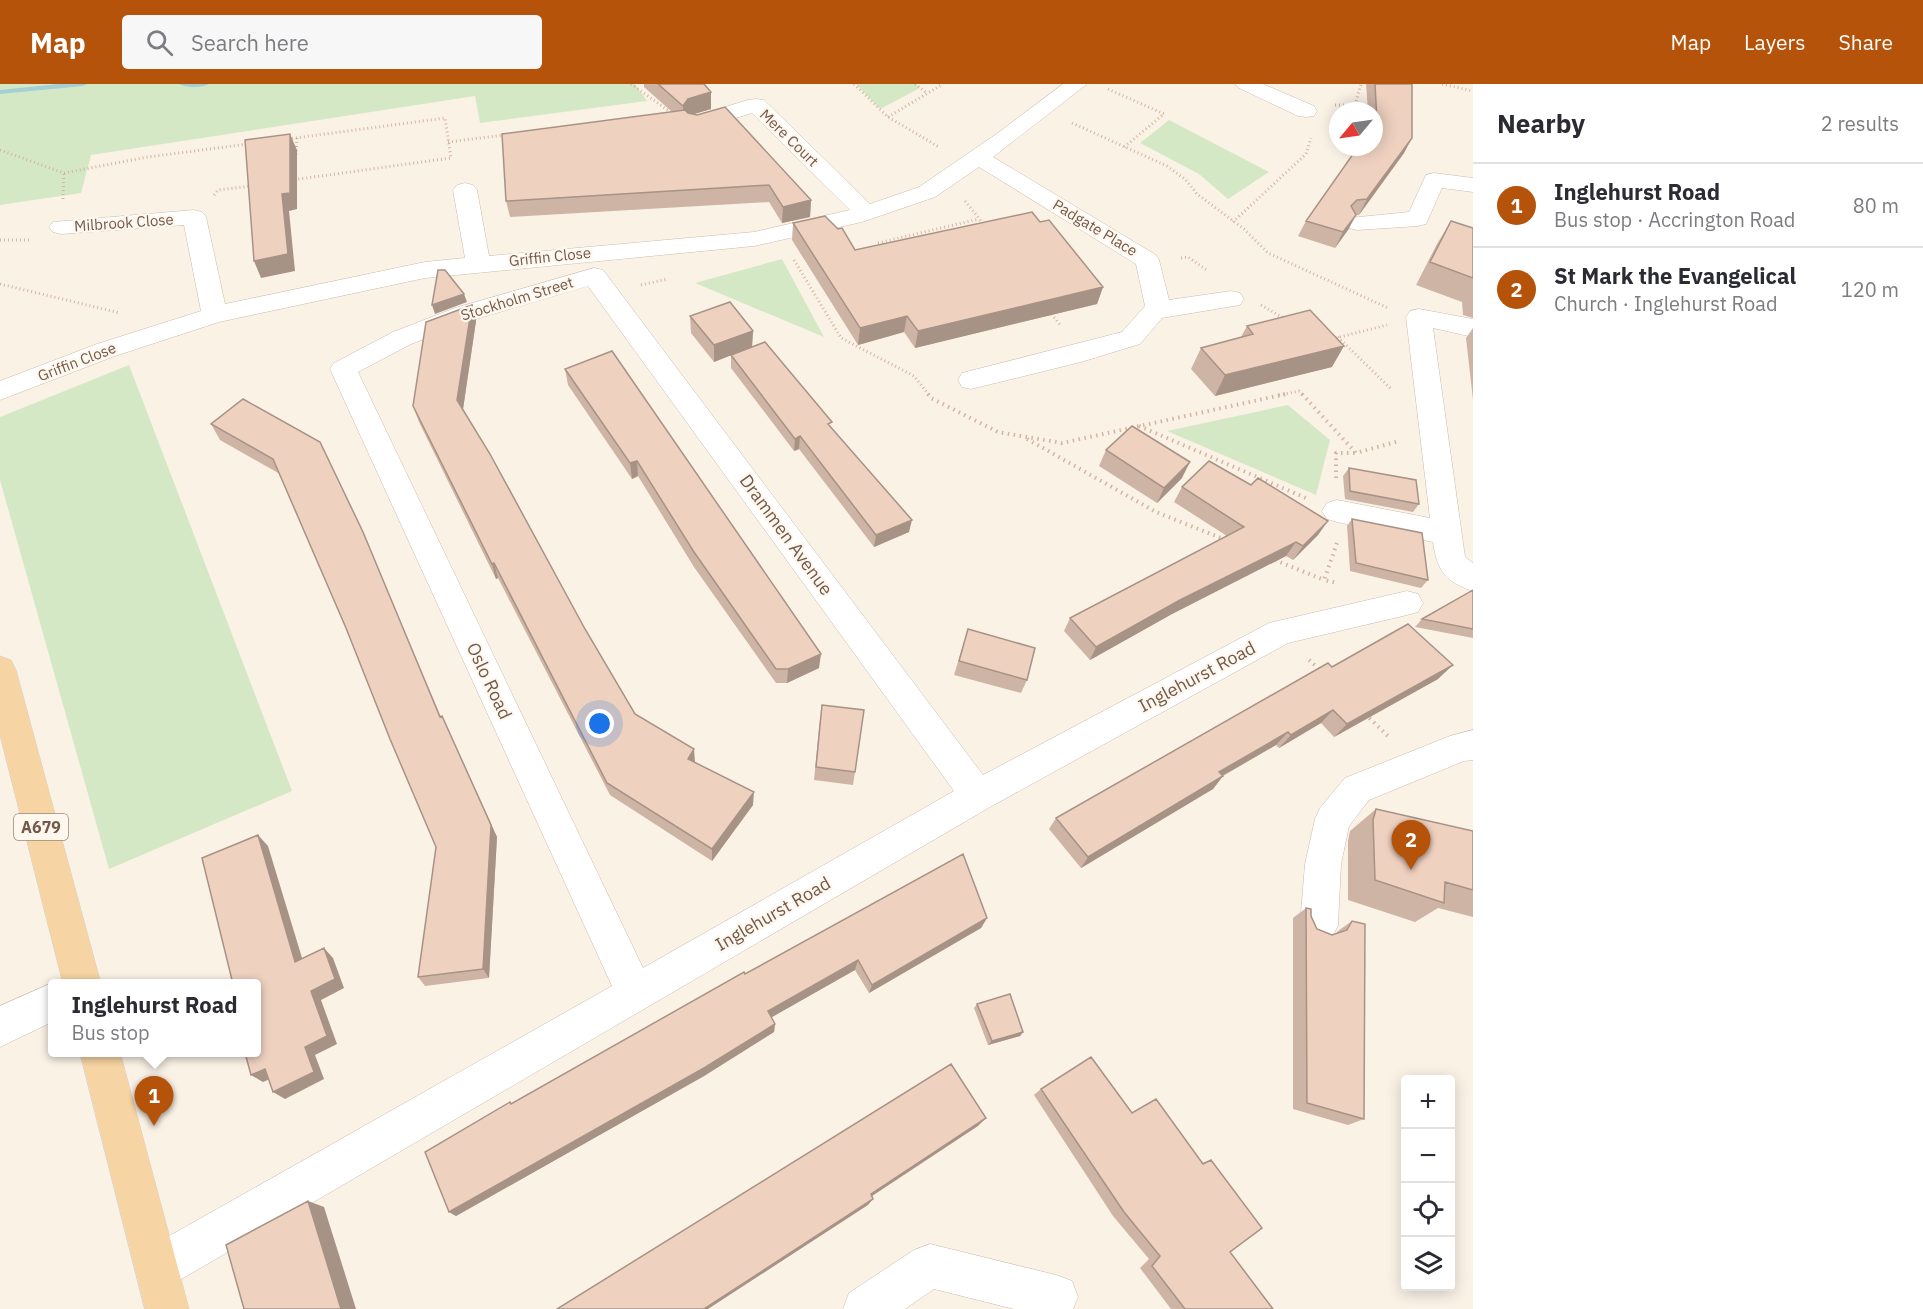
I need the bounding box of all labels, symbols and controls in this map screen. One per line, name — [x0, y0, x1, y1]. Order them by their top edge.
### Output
search box — [122, 15, 542, 69]
text: Map — [30, 24, 86, 61]
icon: search — [143, 26, 176, 59]
text: Search here — [191, 28, 309, 57]
text: Map — [1671, 28, 1711, 56]
text: Layers — [1744, 28, 1806, 56]
text: Share — [1839, 28, 1893, 56]
north arrow — [1329, 102, 1383, 156]
street label: Mere Court — [756, 105, 823, 170]
text: Nearby — [1497, 106, 1585, 140]
text: 2 results — [1821, 110, 1899, 137]
text: Inglehurst Road — [1554, 177, 1720, 206]
text: 1 — [1511, 192, 1523, 219]
text: 80 m — [1853, 192, 1899, 219]
street label: Padgate Place — [1049, 195, 1141, 260]
text: Bus stop · Accrington Road — [1554, 206, 1795, 233]
street label: Milbrook Close — [74, 210, 174, 235]
street label: Griffin Close — [508, 243, 592, 270]
text: St Mark the Evangelical — [1554, 261, 1796, 290]
street label: Stockholm Street — [458, 272, 575, 325]
text: 2 — [1511, 276, 1523, 303]
text: 120 m — [1841, 276, 1899, 303]
text: Church · Inglehurst Road — [1554, 290, 1777, 317]
street label: Griffin Close — [35, 338, 119, 385]
street label: Drammen Avenue — [735, 470, 838, 600]
street label: Inglehurst Road — [1134, 636, 1259, 717]
street label: Oslo Road — [462, 639, 517, 723]
your location — [585, 709, 614, 738]
road number: A679 — [14, 814, 68, 840]
pin: 2 — [1392, 820, 1430, 870]
street label: Inglehurst Road — [711, 871, 835, 956]
popup — [48, 979, 261, 1057]
text: Inglehurst Road — [71, 990, 238, 1019]
text: Bus stop — [71, 1019, 150, 1046]
map controls — [1401, 1075, 1455, 1291]
button: + — [1401, 1075, 1455, 1129]
pin: 1 — [134, 1076, 174, 1126]
button: − — [1401, 1129, 1455, 1183]
button: locate — [1401, 1183, 1455, 1237]
button: layers — [1401, 1237, 1455, 1291]

